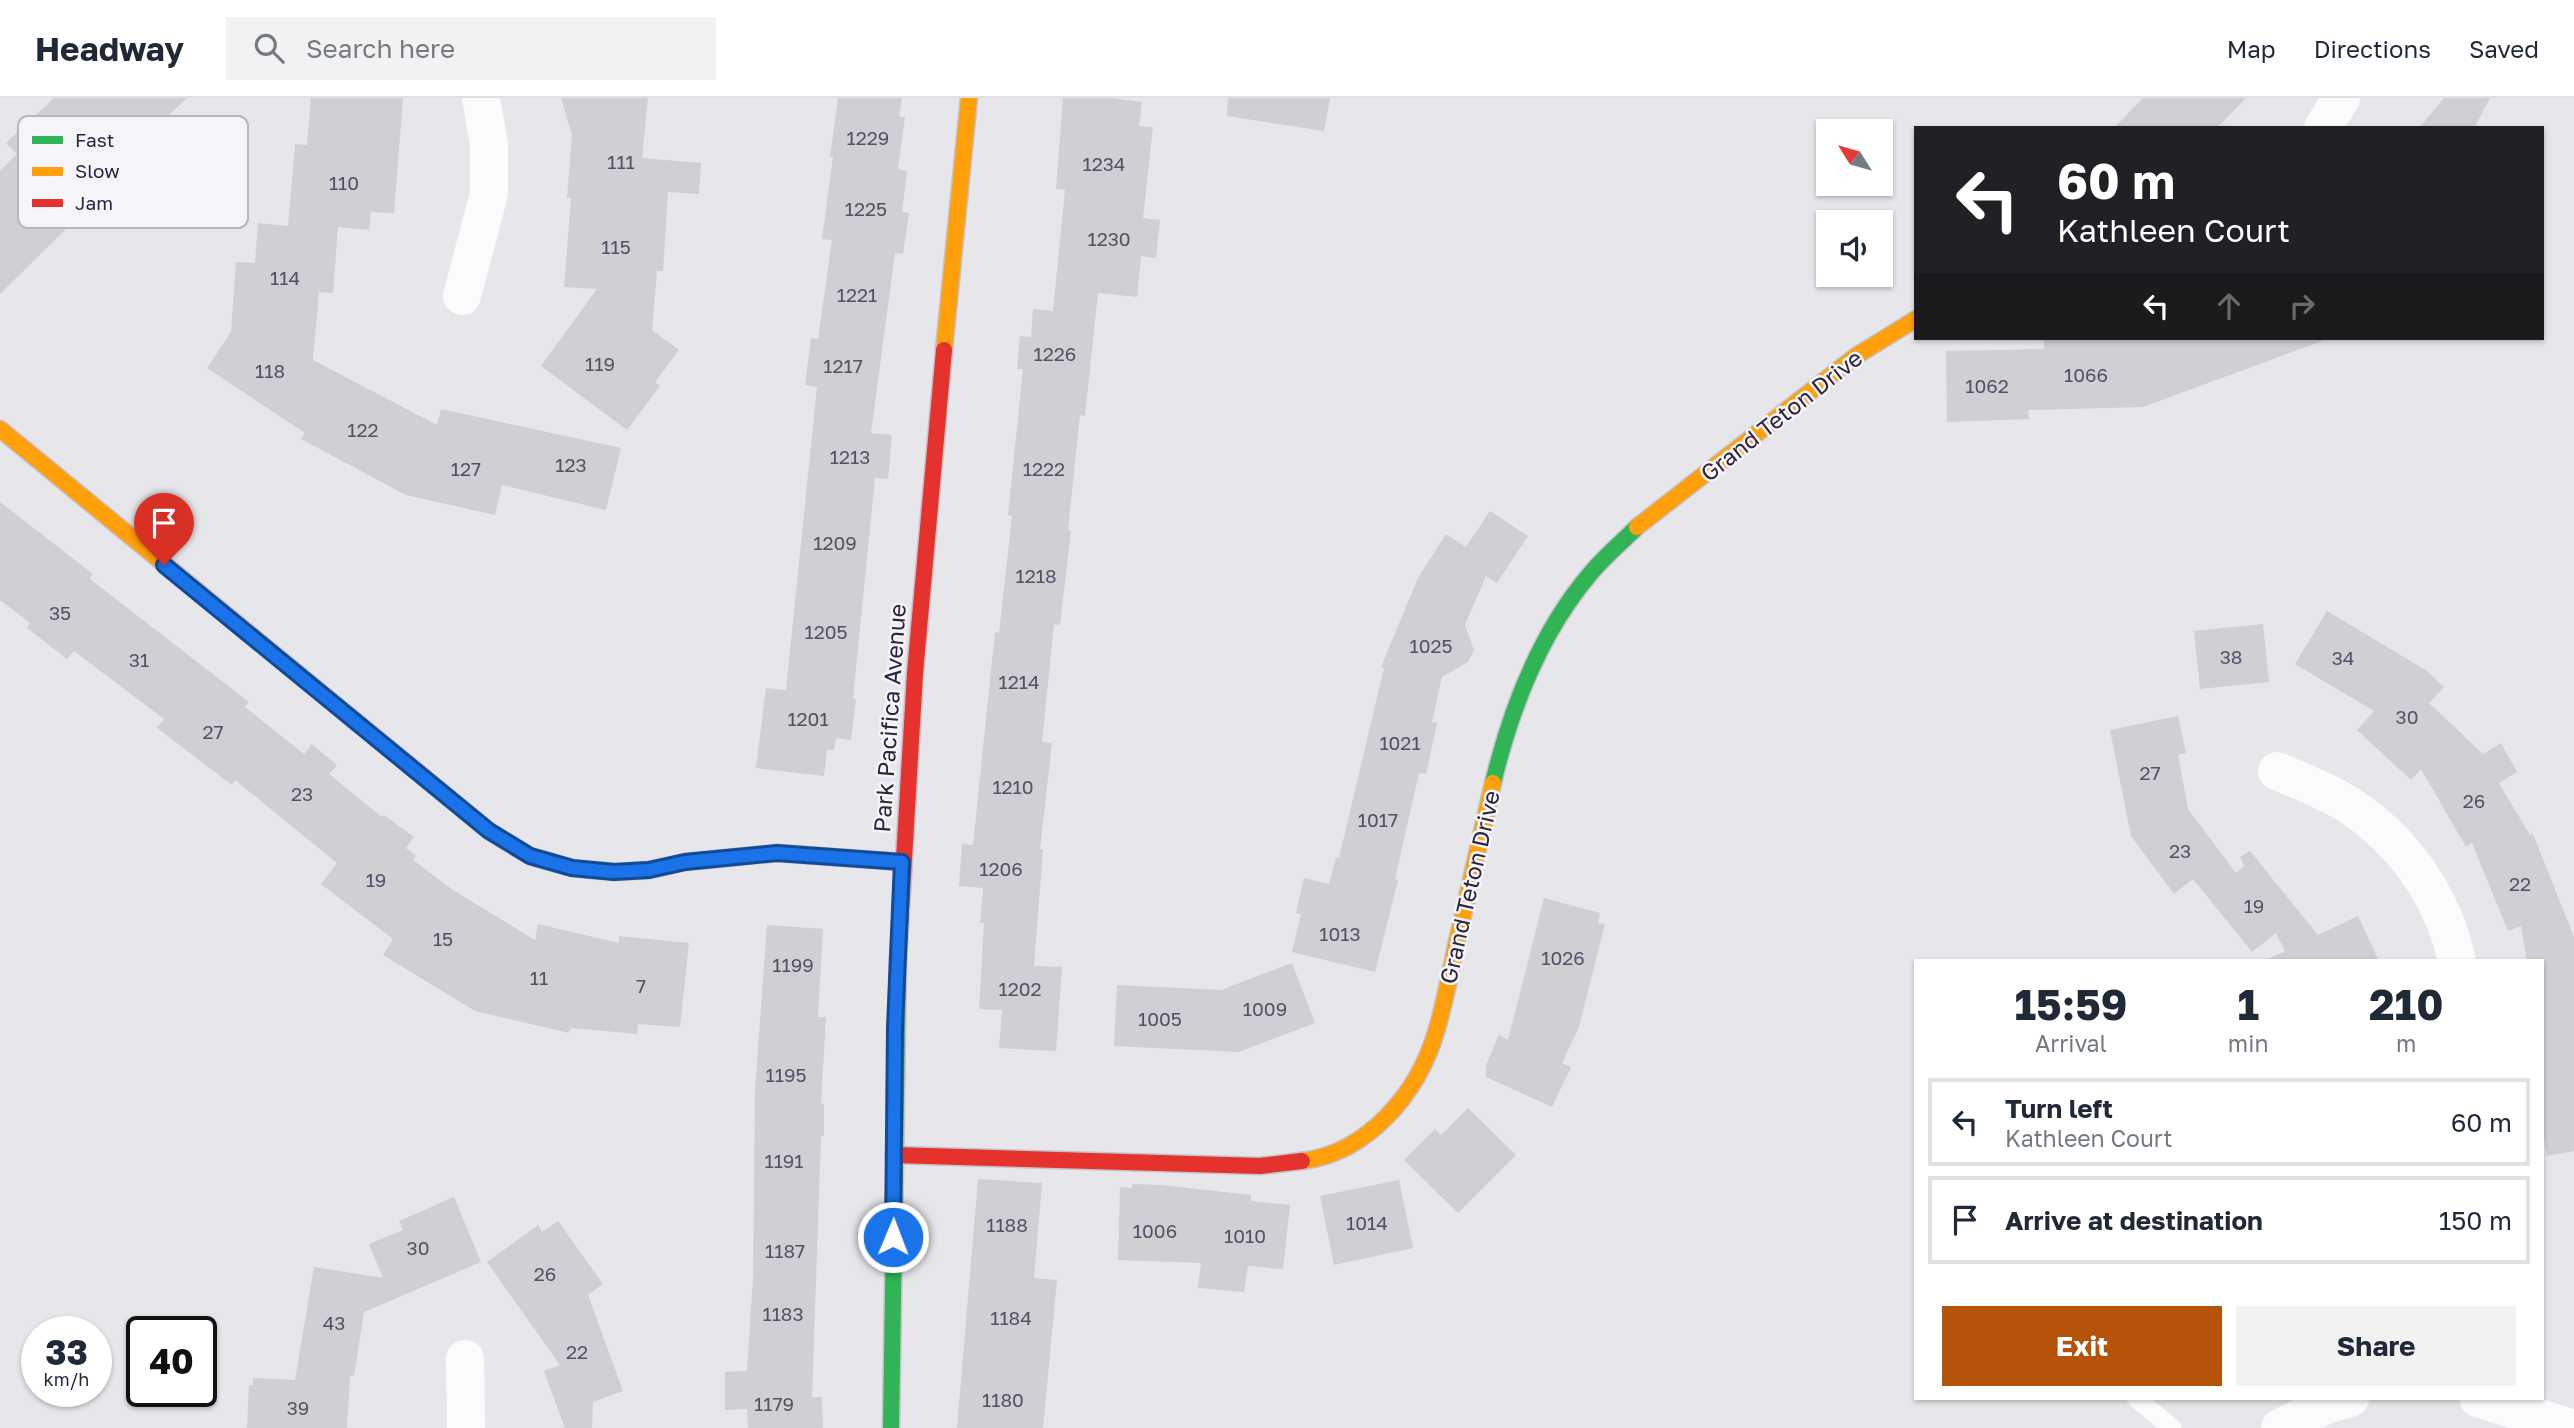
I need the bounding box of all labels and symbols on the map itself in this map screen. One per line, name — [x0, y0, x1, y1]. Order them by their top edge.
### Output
legend — [18, 116, 248, 228]
north arrow — [1816, 119, 1894, 196]
house number: 1229 — [847, 126, 889, 149]
text: Fast — [75, 128, 114, 151]
house number: 111 — [607, 150, 635, 173]
house number: 1234 — [1083, 152, 1125, 175]
text: Slow — [75, 159, 120, 182]
house number: 110 — [329, 171, 359, 194]
text: Jam — [75, 191, 113, 214]
house number: 1225 — [845, 197, 887, 220]
house number: 1230 — [1087, 227, 1131, 250]
house number: 115 — [601, 235, 631, 258]
house number: 114 — [270, 266, 300, 289]
house number: 1221 — [837, 283, 877, 306]
house number: 1226 — [1034, 342, 1076, 365]
street label: Grand Teton Drive — [1695, 343, 1867, 487]
house number: 119 — [585, 352, 615, 375]
house number: 1217 — [823, 354, 863, 377]
house number: 118 — [255, 359, 285, 382]
house number: 1066 — [2064, 363, 2108, 386]
house number: 1062 — [1965, 374, 2009, 397]
house number: 122 — [347, 418, 379, 441]
house number: 1213 — [830, 445, 870, 468]
house number: 123 — [555, 453, 587, 476]
house number: 127 — [451, 457, 481, 480]
house number: 1222 — [1023, 457, 1065, 480]
pin — [134, 493, 194, 565]
house number: 1209 — [813, 531, 857, 554]
house number: 1218 — [1015, 564, 1057, 587]
house number: 35 — [49, 601, 71, 624]
street label: Park Pacifica Avenue — [867, 603, 911, 833]
house number: 1205 — [804, 620, 848, 643]
house number: 1025 — [1409, 634, 1453, 657]
house number: 38 — [2220, 645, 2242, 668]
house number: 34 — [2332, 646, 2354, 669]
house number: 31 — [129, 648, 149, 671]
house number: 1214 — [998, 670, 1040, 693]
house number: 30 — [2396, 705, 2418, 728]
house number: 1201 — [787, 707, 829, 730]
house number: 27 — [202, 720, 224, 743]
house number: 1021 — [1379, 731, 1421, 754]
house number: 27 — [2139, 761, 2161, 784]
house number: 1210 — [992, 775, 1034, 798]
house number: 23 — [291, 782, 313, 805]
street label: Grand Teton Drive — [1433, 788, 1505, 986]
house number: 26 — [2463, 789, 2485, 812]
house number: 1017 — [1358, 808, 1398, 831]
house number: 23 — [2169, 839, 2191, 862]
house number: 1206 — [979, 857, 1023, 880]
house number: 19 — [366, 868, 386, 891]
house number: 22 — [2509, 872, 2531, 895]
house number: 19 — [2244, 894, 2264, 917]
house number: 1013 — [1319, 922, 1361, 945]
house number: 15 — [433, 927, 453, 950]
house number: 1026 — [1541, 946, 1585, 969]
house number: 1199 — [772, 953, 814, 976]
house number: 11 — [530, 966, 548, 989]
house number: 7 — [636, 974, 646, 997]
house number: 1202 — [998, 977, 1042, 1000]
house number: 1009 — [1243, 997, 1287, 1020]
house number: 1005 — [1138, 1007, 1182, 1030]
house number: 1195 — [766, 1063, 806, 1086]
house number: 1191 — [764, 1149, 804, 1172]
position arrow — [856, 1200, 930, 1274]
house number: 1014 — [1346, 1211, 1388, 1234]
house number: 1188 — [986, 1213, 1028, 1236]
house number: 1006 — [1133, 1219, 1177, 1242]
house number: 1010 — [1224, 1224, 1266, 1247]
house number: 30 — [407, 1236, 429, 1259]
house number: 1187 — [765, 1239, 805, 1262]
house number: 26 — [534, 1262, 556, 1285]
house number: 1183 — [762, 1302, 804, 1325]
house number: 1184 — [990, 1306, 1032, 1329]
house number: 43 — [323, 1311, 345, 1334]
speed limit sign: 40 — [126, 1316, 217, 1407]
house number: 22 — [566, 1340, 588, 1363]
house number: 1180 — [982, 1388, 1024, 1411]
house number: 1179 — [754, 1392, 794, 1415]
house number: 39 — [287, 1396, 309, 1419]

